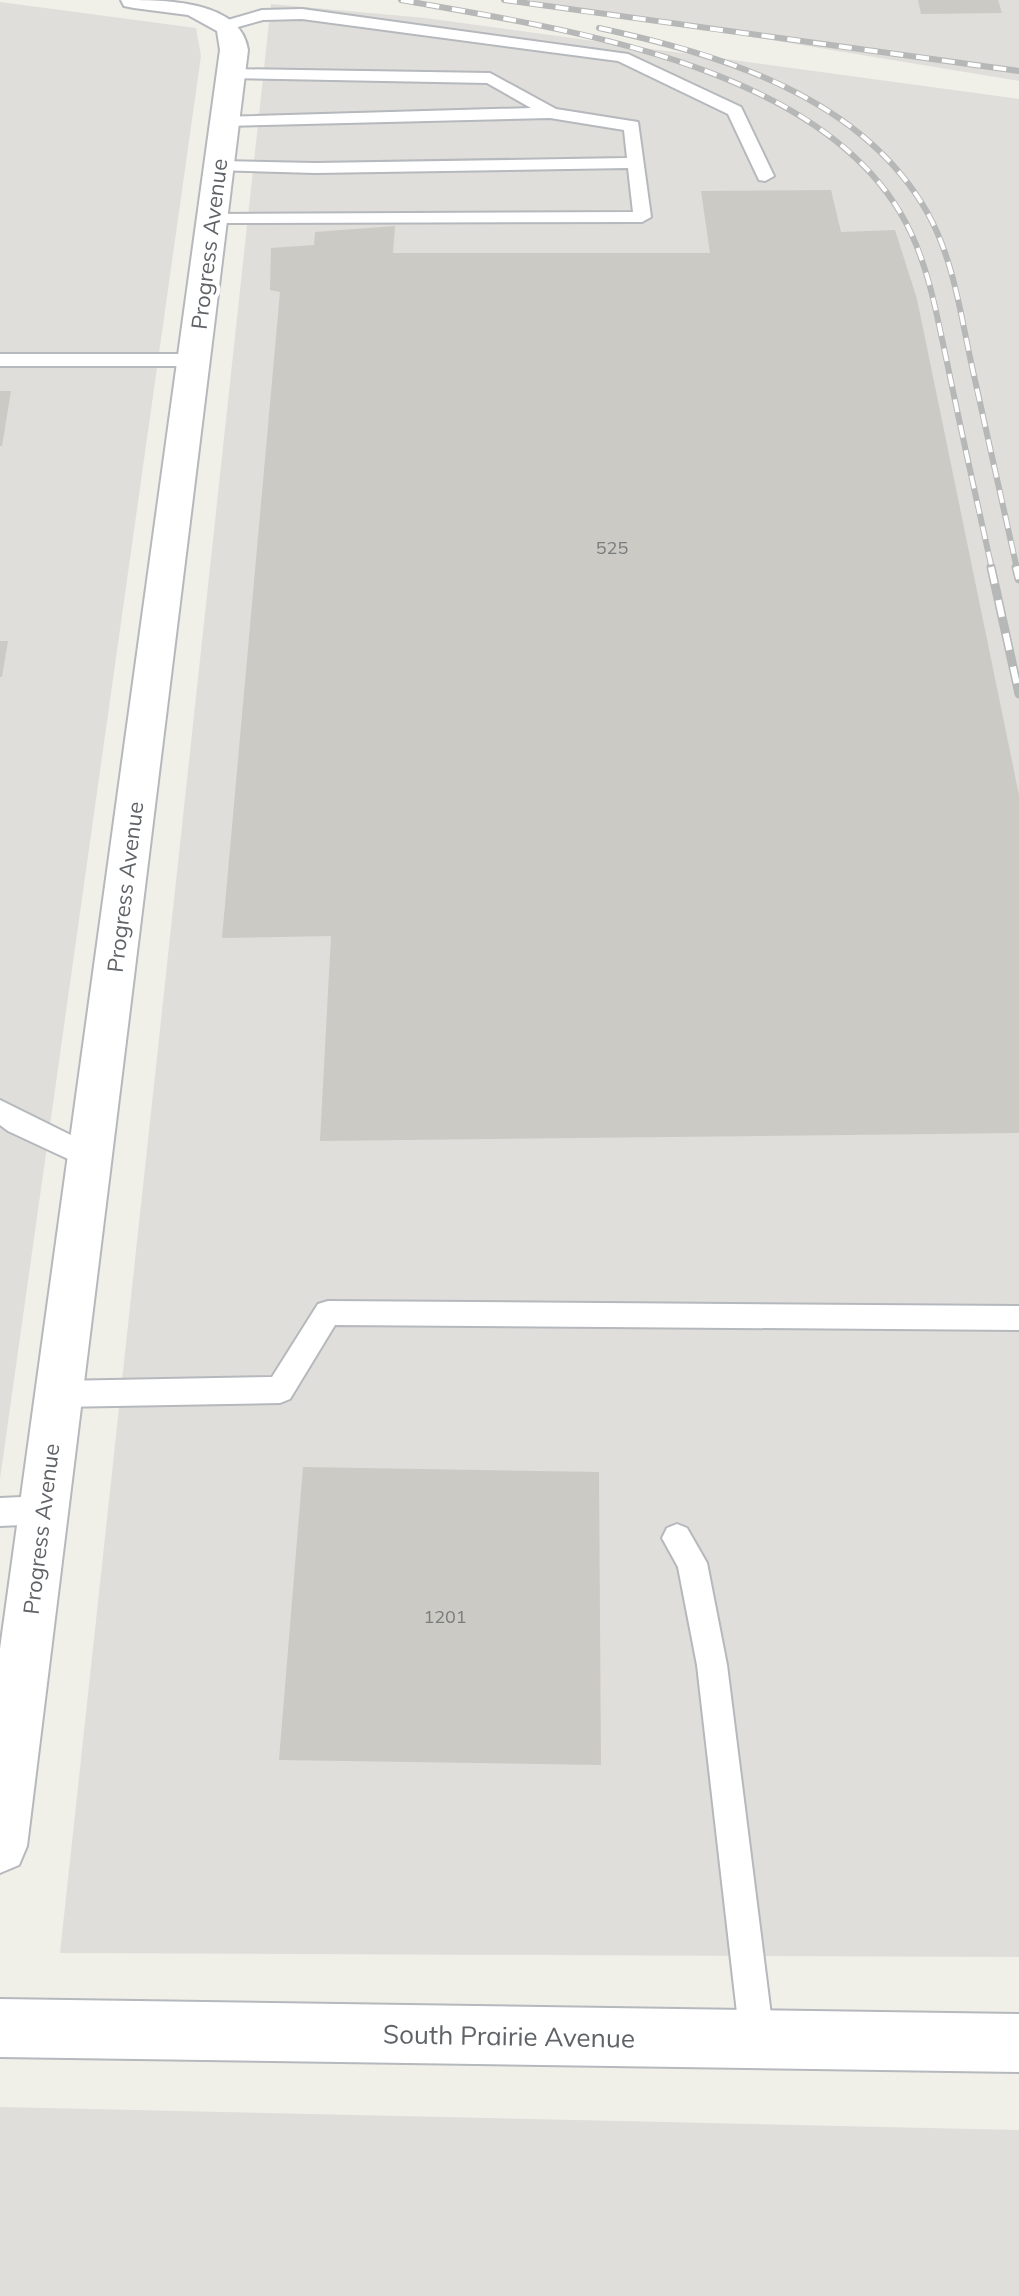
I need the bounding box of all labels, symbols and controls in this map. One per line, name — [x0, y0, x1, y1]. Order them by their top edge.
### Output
street label: Progress Avenue — [185, 157, 233, 331]
house number: 525 — [596, 536, 628, 559]
street label: Progress Avenue — [101, 800, 149, 974]
street label: Progress Avenue — [17, 1442, 65, 1616]
house number: 1201 — [423, 1605, 467, 1628]
street label: South Prairie Avenue — [383, 2017, 635, 2055]

